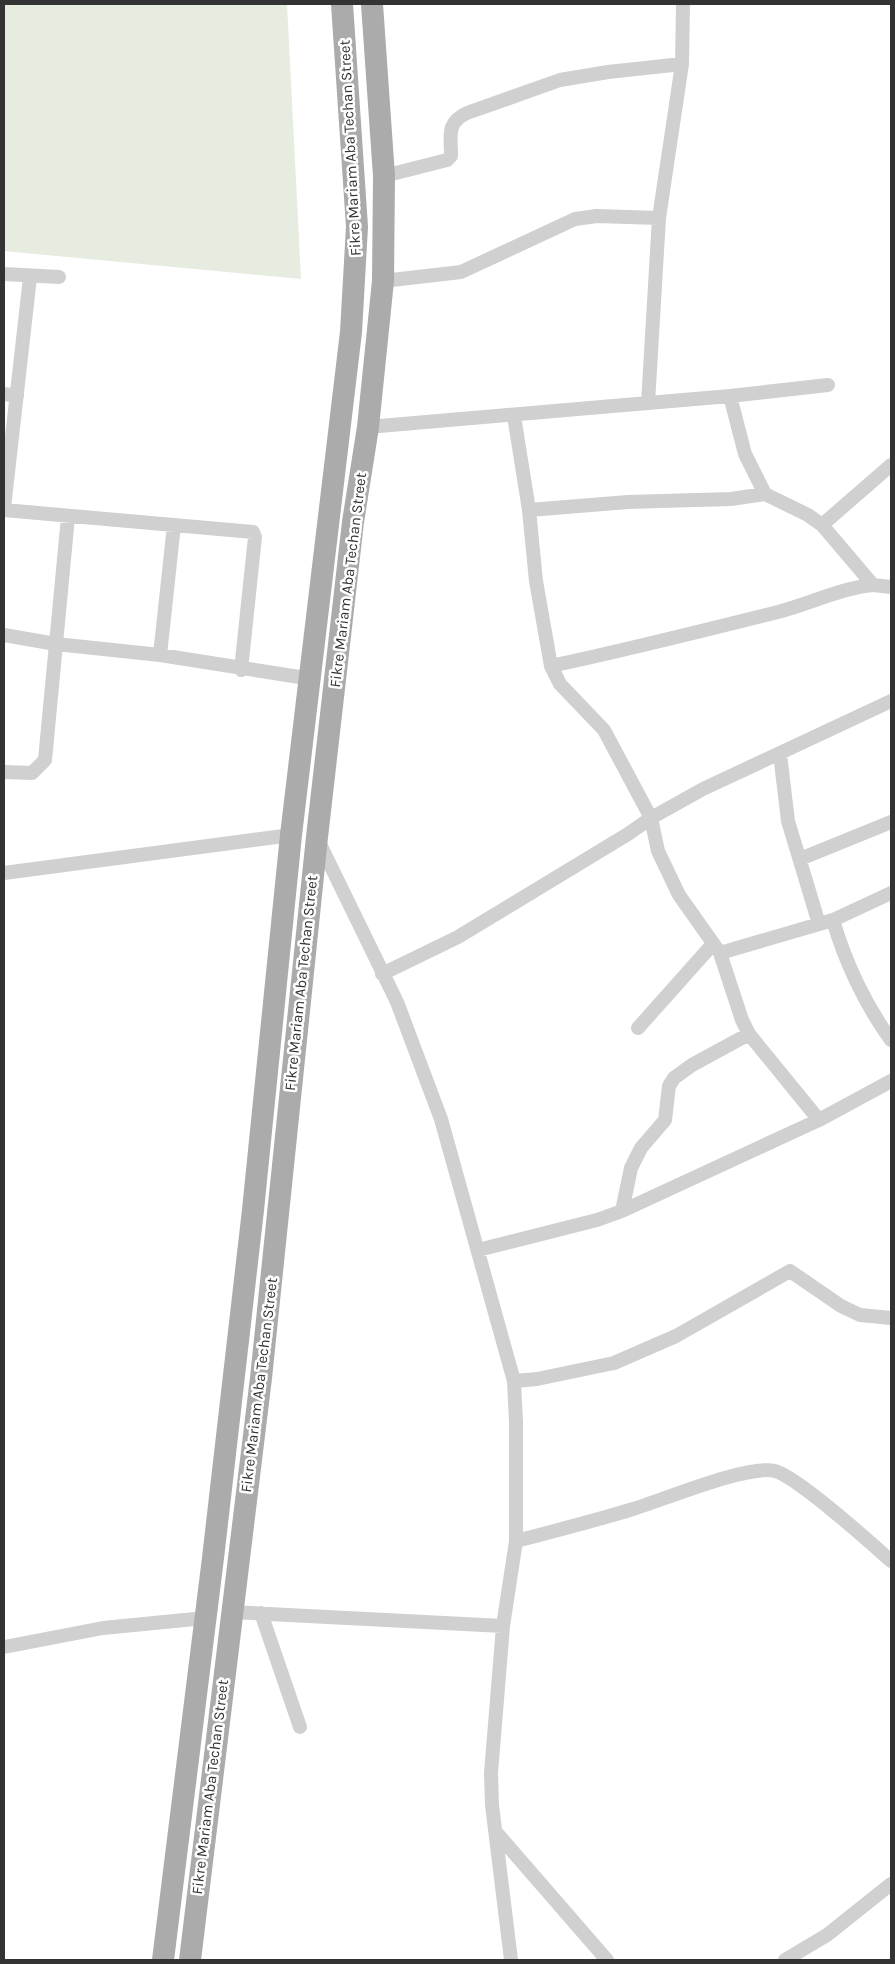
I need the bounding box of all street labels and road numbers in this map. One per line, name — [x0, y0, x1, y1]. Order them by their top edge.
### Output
street label: Fikre Mariam Aba Techan Street — [335, 39, 365, 257]
street label: Fikre Mariam Aba Techan Street — [326, 471, 370, 689]
street label: Fikre Mariam Aba Techan Street — [281, 874, 321, 1092]
street label: Fikre Mariam Aba Techan Street — [237, 1276, 281, 1494]
street label: Fikre Mariam Aba Techan Street — [188, 1678, 232, 1896]

